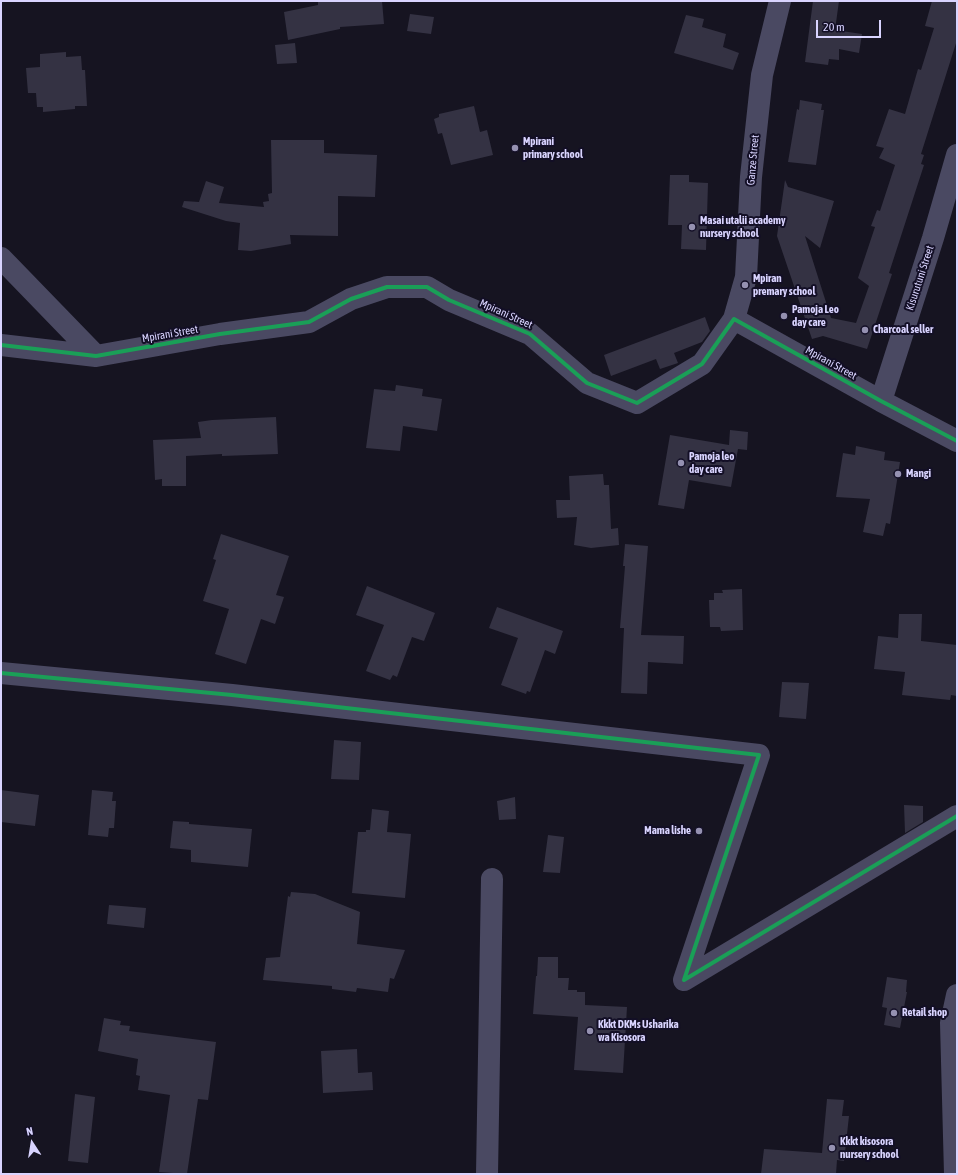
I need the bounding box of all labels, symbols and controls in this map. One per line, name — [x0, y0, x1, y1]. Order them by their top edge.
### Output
scale bar — [818, 12, 883, 38]
text: 20 m — [823, 20, 845, 34]
street label: Ganze Street — [744, 134, 762, 186]
place label: Mpirani primary school — [523, 135, 583, 161]
marker: Mpirani primary school — [510, 143, 520, 153]
place label: Masai utalii academy nursery school — [700, 214, 786, 240]
marker: Masai utalii academy nursery school — [687, 222, 697, 232]
street label: Kisurutuni Street — [903, 244, 937, 312]
place label: Mpiran premary school — [753, 272, 815, 298]
marker: Mpiran premary school — [740, 280, 750, 290]
street label: Mpirani Street — [477, 296, 535, 332]
place label: Pamoja Leo day care — [792, 303, 839, 329]
marker: Pamoja Leo day care — [779, 311, 789, 321]
street label: Mpirani Street — [141, 323, 199, 345]
place label: Charcoal seller — [873, 323, 933, 337]
marker: Charcoal seller — [860, 325, 870, 335]
street label: Mpirani Street — [803, 343, 859, 383]
place label: Pamoja leo day care — [689, 450, 734, 476]
marker: Pamoja leo day care — [676, 458, 686, 468]
place label: Mangi — [906, 467, 931, 481]
marker: Mangi — [893, 469, 903, 479]
place label: Mama lishe — [644, 824, 691, 838]
marker: Mama lishe — [694, 826, 704, 836]
place label: Retail shop — [902, 1006, 947, 1020]
marker: Retail shop — [889, 1008, 899, 1018]
place label: Kkkt DKMs Usharika wa Kisosora — [598, 1018, 679, 1044]
marker: Kkkt DKMs Usharika wa Kisosora — [585, 1026, 595, 1036]
north arrow — [12, 1123, 52, 1163]
text: N — [25, 1125, 34, 1138]
place label: Kkkt kisosora nursery school — [840, 1135, 899, 1161]
marker: Kkkt kisosora nursery school — [827, 1143, 837, 1153]

